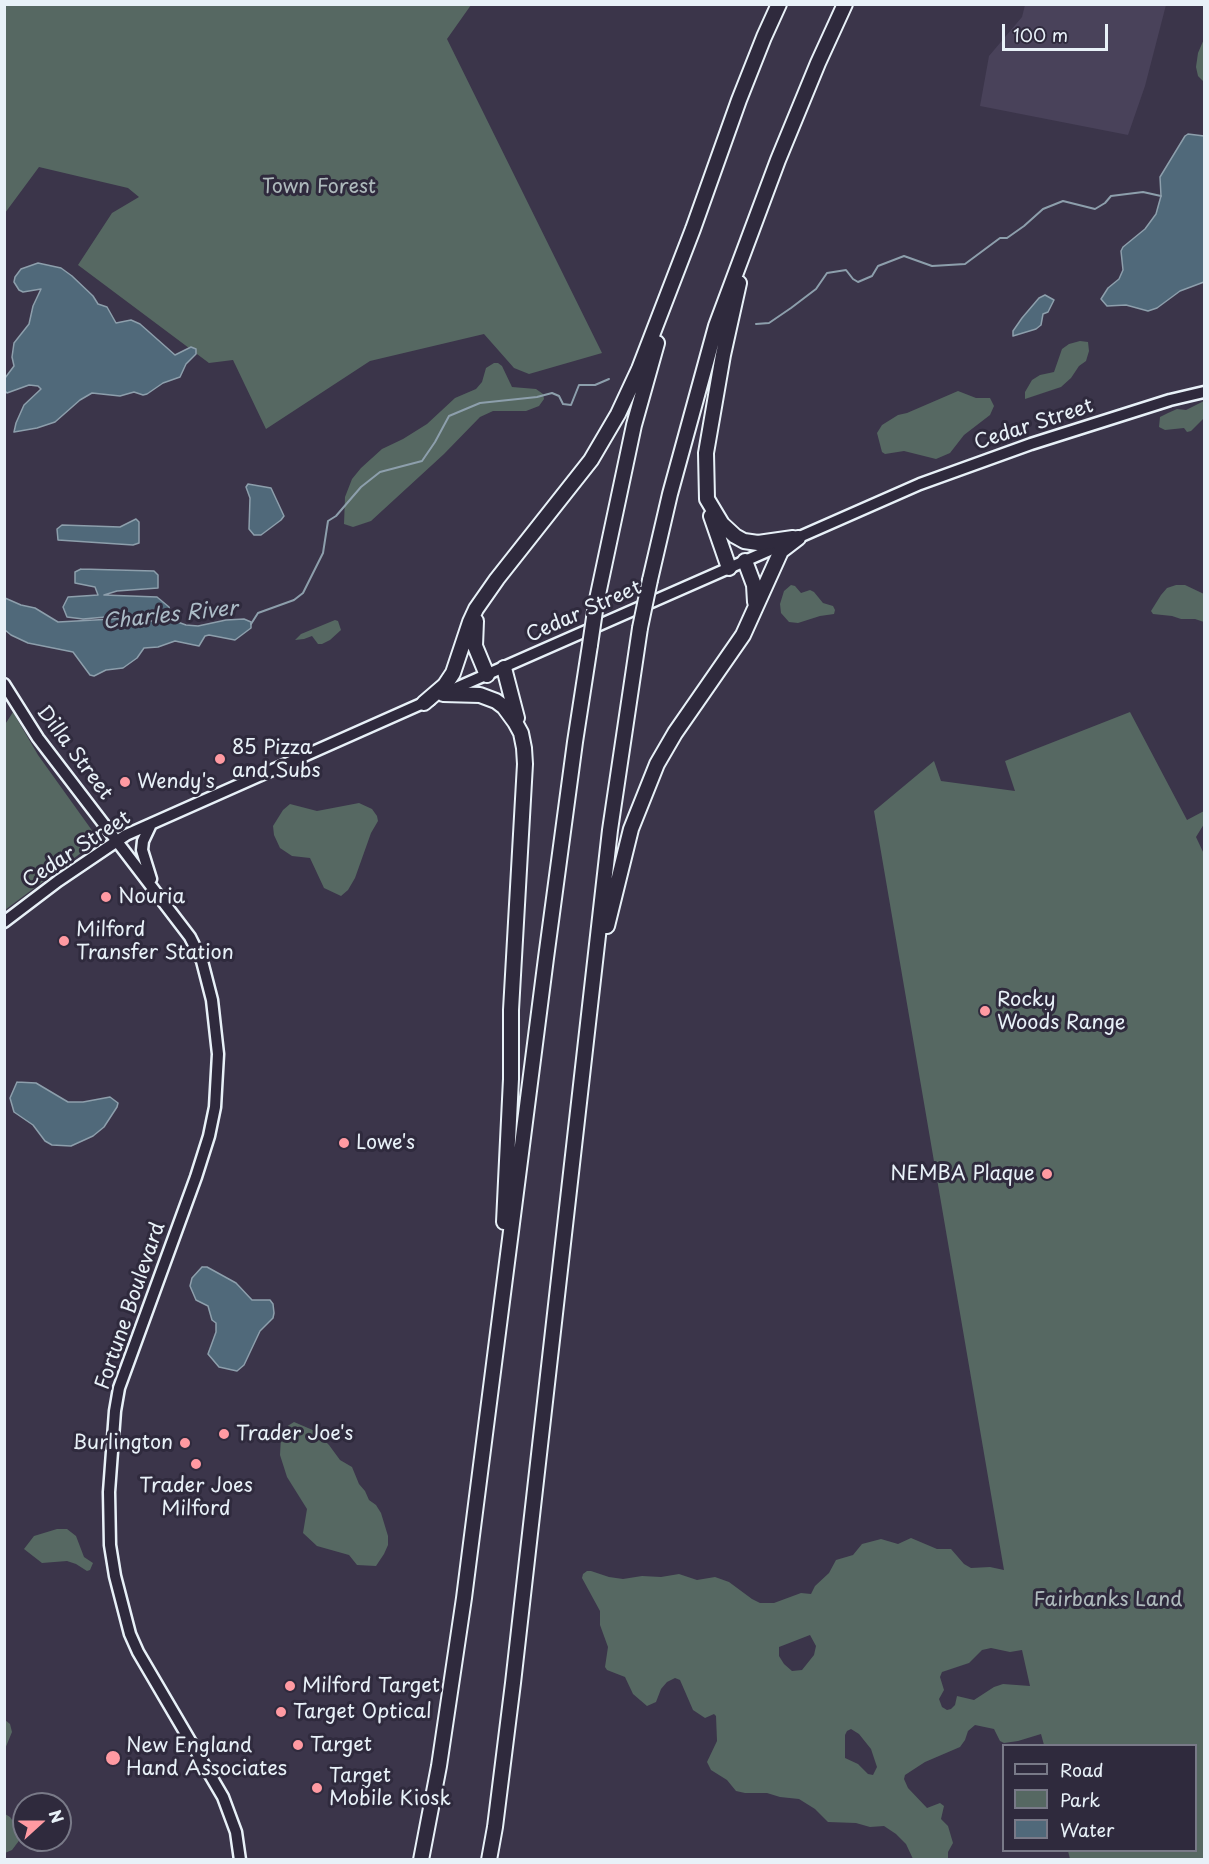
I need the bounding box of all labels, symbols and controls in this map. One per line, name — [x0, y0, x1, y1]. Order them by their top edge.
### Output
scale bar — [1005, 12, 1112, 50]
text: 100 m — [1013, 21, 1068, 48]
park label: Town Forest — [262, 175, 376, 199]
street label: Cedar Street — [971, 394, 1097, 456]
street label: Cedar Street — [523, 576, 645, 648]
water label: Charles River — [101, 596, 239, 636]
street label: Dilla Street — [31, 701, 117, 805]
place label: 85 Pizza and Subs — [232, 736, 320, 783]
marker: 85 Pizza and Subs — [213, 752, 227, 766]
place label: Wendy's — [137, 770, 215, 794]
marker: Wendy's — [118, 775, 132, 789]
street label: Cedar Street — [19, 806, 135, 894]
place label: Nouria — [118, 885, 185, 909]
marker: Nouria — [99, 890, 113, 904]
place label: Milford Transfer Station — [76, 918, 234, 965]
marker: Milford Transfer Station — [57, 934, 71, 948]
place label: Rocky Woods Range — [997, 988, 1126, 1035]
marker: Rocky Woods Range — [978, 1004, 992, 1018]
place label: Lowe's — [356, 1131, 415, 1155]
marker: Lowe's — [337, 1136, 351, 1150]
place label: NEMBA Plaque — [890, 1162, 1035, 1186]
marker: NEMBA Plaque — [1040, 1167, 1054, 1181]
street label: Fortune Boulevard — [91, 1219, 171, 1393]
place label: Trader Joe's — [236, 1422, 353, 1446]
marker: Trader Joe's — [217, 1427, 231, 1441]
place label: Burlington — [72, 1431, 173, 1455]
marker: Burlington — [178, 1436, 192, 1450]
marker: Trader Joes Milford — [189, 1457, 203, 1471]
place label: Trader Joes Milford — [139, 1474, 253, 1521]
park label: Fairbanks Land — [1034, 1588, 1182, 1612]
place label: Milford Target — [302, 1674, 440, 1698]
marker: Milford Target — [283, 1679, 297, 1693]
place label: Target Optical — [293, 1700, 432, 1724]
marker: Target Optical — [274, 1705, 288, 1719]
place label: Target — [310, 1733, 372, 1757]
place label: New England Hand Associates — [126, 1734, 287, 1781]
marker: Target — [291, 1738, 305, 1752]
legend — [1002, 1744, 1197, 1852]
marker: New England Hand Associates — [104, 1749, 122, 1767]
text: Road — [1060, 1756, 1104, 1783]
place label: Target Mobile Kiosk — [329, 1764, 451, 1811]
marker: Target Mobile Kiosk — [310, 1781, 324, 1795]
text: Park — [1060, 1786, 1100, 1813]
north arrow — [12, 1792, 72, 1852]
text: N — [43, 1806, 70, 1826]
text: Water — [1060, 1816, 1114, 1843]

